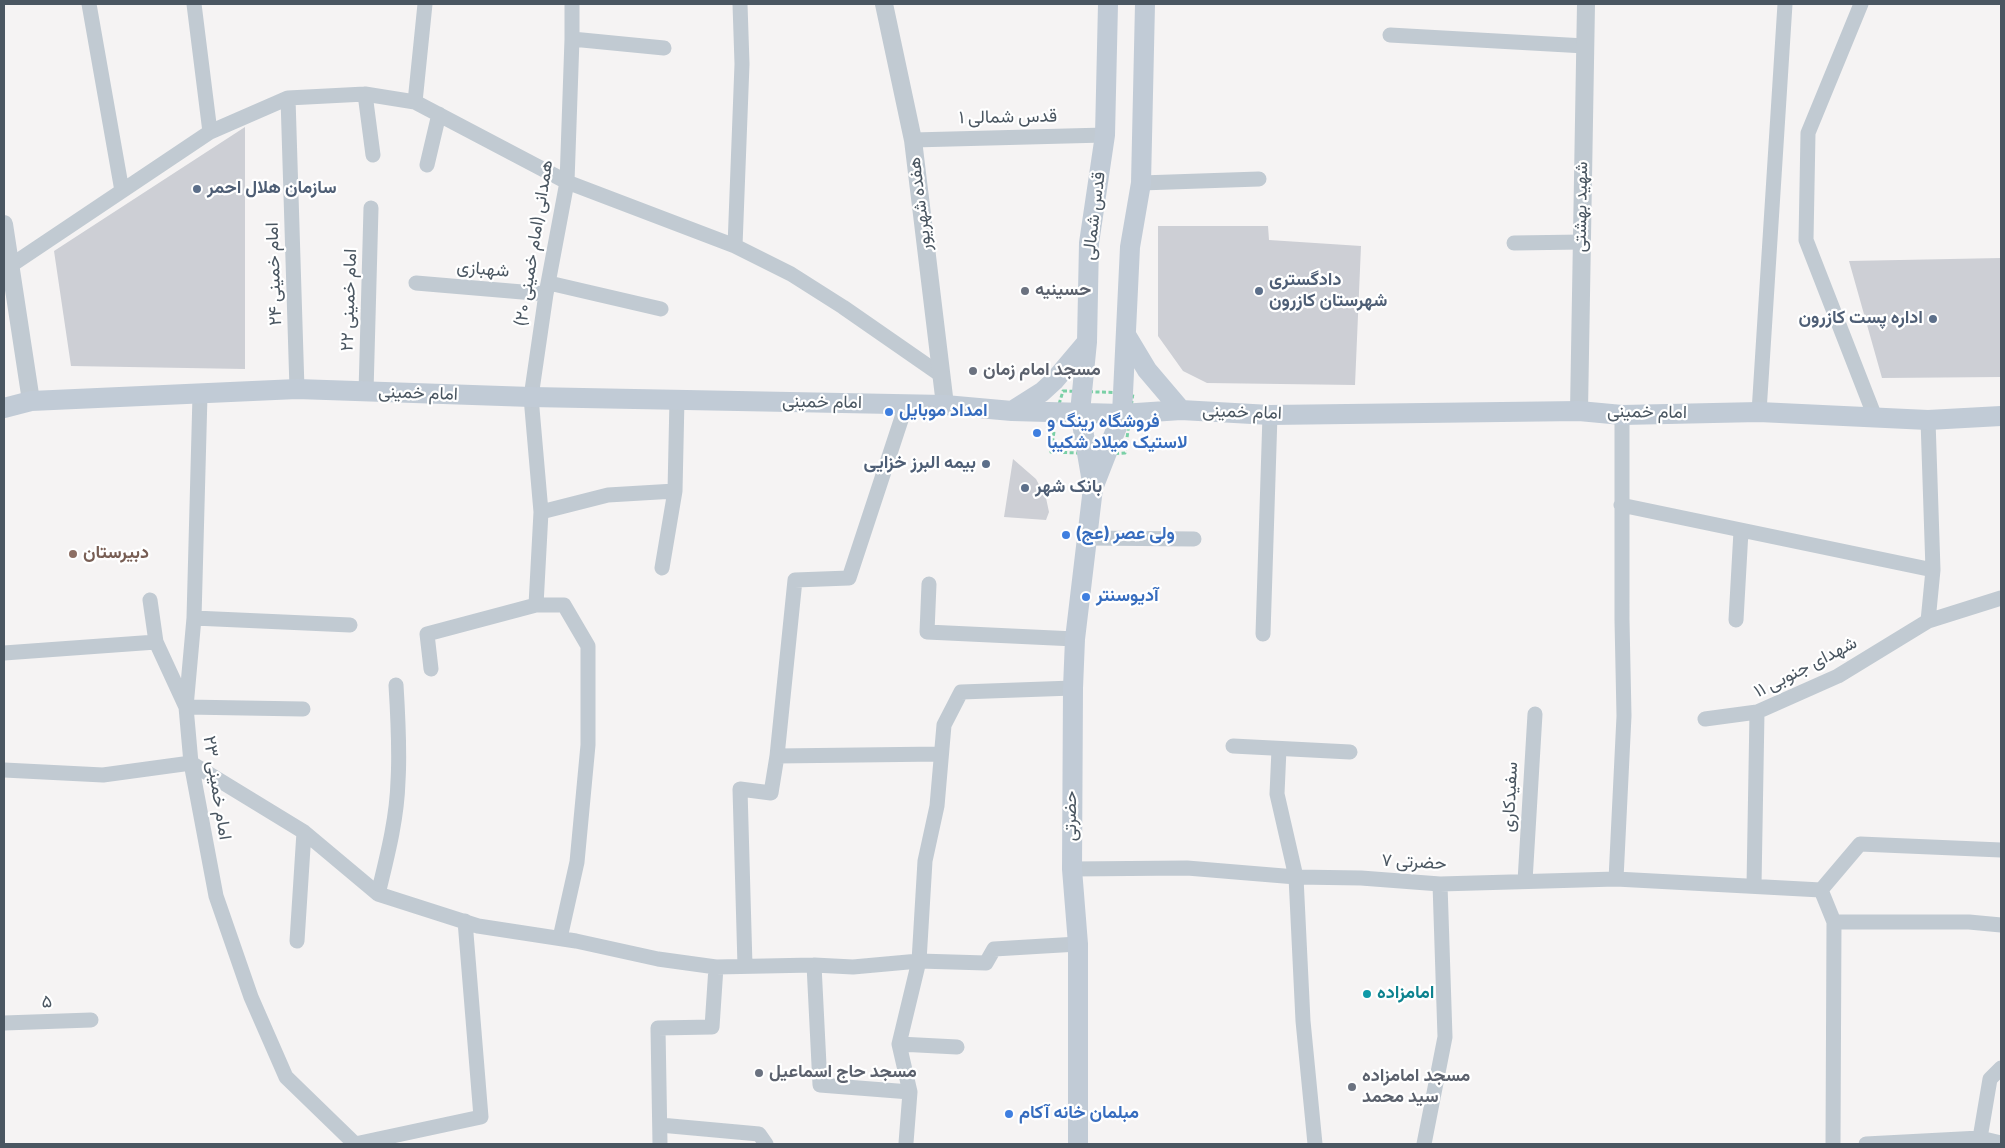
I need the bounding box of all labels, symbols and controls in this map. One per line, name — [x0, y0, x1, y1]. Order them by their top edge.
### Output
street label: قدس شمالی ۱ — [959, 106, 1057, 130]
street label: هفده شهریور — [905, 156, 937, 252]
street label: همدانی (امام خمینی ۲۰) — [511, 159, 559, 327]
street label: شهید بهشتی — [1570, 161, 1594, 253]
street label: قدس شمالی — [1079, 170, 1111, 262]
place label: سازمان هلال احمر — [207, 178, 337, 200]
marker: سازمان هلال احمر — [191, 183, 203, 195]
street label: امام خمینی ۲۴ — [262, 222, 288, 326]
street label: امام خمینی ۲۲ — [337, 248, 363, 352]
street label: شهبازی — [456, 257, 510, 283]
place label: دادگستری شهرستان کازرون — [1269, 270, 1387, 312]
place label: حسینیه — [1035, 280, 1091, 302]
marker: حسینیه — [1019, 285, 1031, 297]
marker: دادگستری شهرستان کازرون — [1253, 285, 1265, 297]
place label: اداره پست کازرون — [1799, 308, 1923, 330]
marker: اداره پست کازرون — [1927, 313, 1939, 325]
place label: مسجد امام زمان — [983, 360, 1101, 382]
marker: مسجد امام زمان — [967, 365, 979, 377]
street label: امام خمینی — [378, 382, 458, 406]
street label: امام خمینی — [782, 392, 862, 414]
place label: امداد موبایل — [899, 401, 988, 423]
street label: امام خمینی — [1202, 401, 1282, 425]
street label: امام خمینی — [1607, 402, 1687, 424]
marker: امداد موبایل — [883, 406, 895, 418]
place label: فروشگاه رینگ و لاستیک میلاد شکیبا — [1047, 412, 1188, 454]
marker: فروشگاه رینگ و لاستیک میلاد شکیبا — [1031, 427, 1043, 439]
place label: بیمه البرز خزایی — [864, 453, 976, 475]
marker: بیمه البرز خزایی — [980, 458, 992, 470]
place label: بانک شهر — [1035, 477, 1102, 499]
marker: بانک شهر — [1019, 482, 1031, 494]
place label: ولی عصر (عج) — [1076, 524, 1175, 546]
marker: ولی عصر (عج) — [1060, 529, 1072, 541]
place label: دبیرستان — [83, 543, 149, 565]
marker: دبیرستان — [67, 548, 79, 560]
place label: آدیوسنتر — [1096, 586, 1159, 608]
marker: آدیوسنتر — [1080, 591, 1092, 603]
street label: ۱۱ شهدای جنوبی — [1751, 633, 1861, 703]
street label: امام خمینی ۲۳ — [197, 734, 235, 842]
street label: سفیدکاری — [1498, 761, 1524, 833]
street label: حضرتی — [1061, 791, 1083, 841]
street label: حضرتی ۷ — [1381, 851, 1447, 875]
place label: امامزاده — [1377, 983, 1434, 1005]
marker: امامزاده — [1361, 988, 1373, 1000]
street label: ۵ — [41, 992, 53, 1014]
place label: مسجد حاج اسماعیل — [769, 1062, 917, 1084]
place label: مسجد امامزاده سید محمد — [1362, 1066, 1470, 1108]
marker: مسجد حاج اسماعیل — [753, 1067, 765, 1079]
marker: مسجد امامزاده سید محمد — [1346, 1081, 1358, 1093]
place label: مبلمان خانه آکام — [1019, 1103, 1139, 1125]
marker: مبلمان خانه آکام — [1003, 1108, 1015, 1120]

